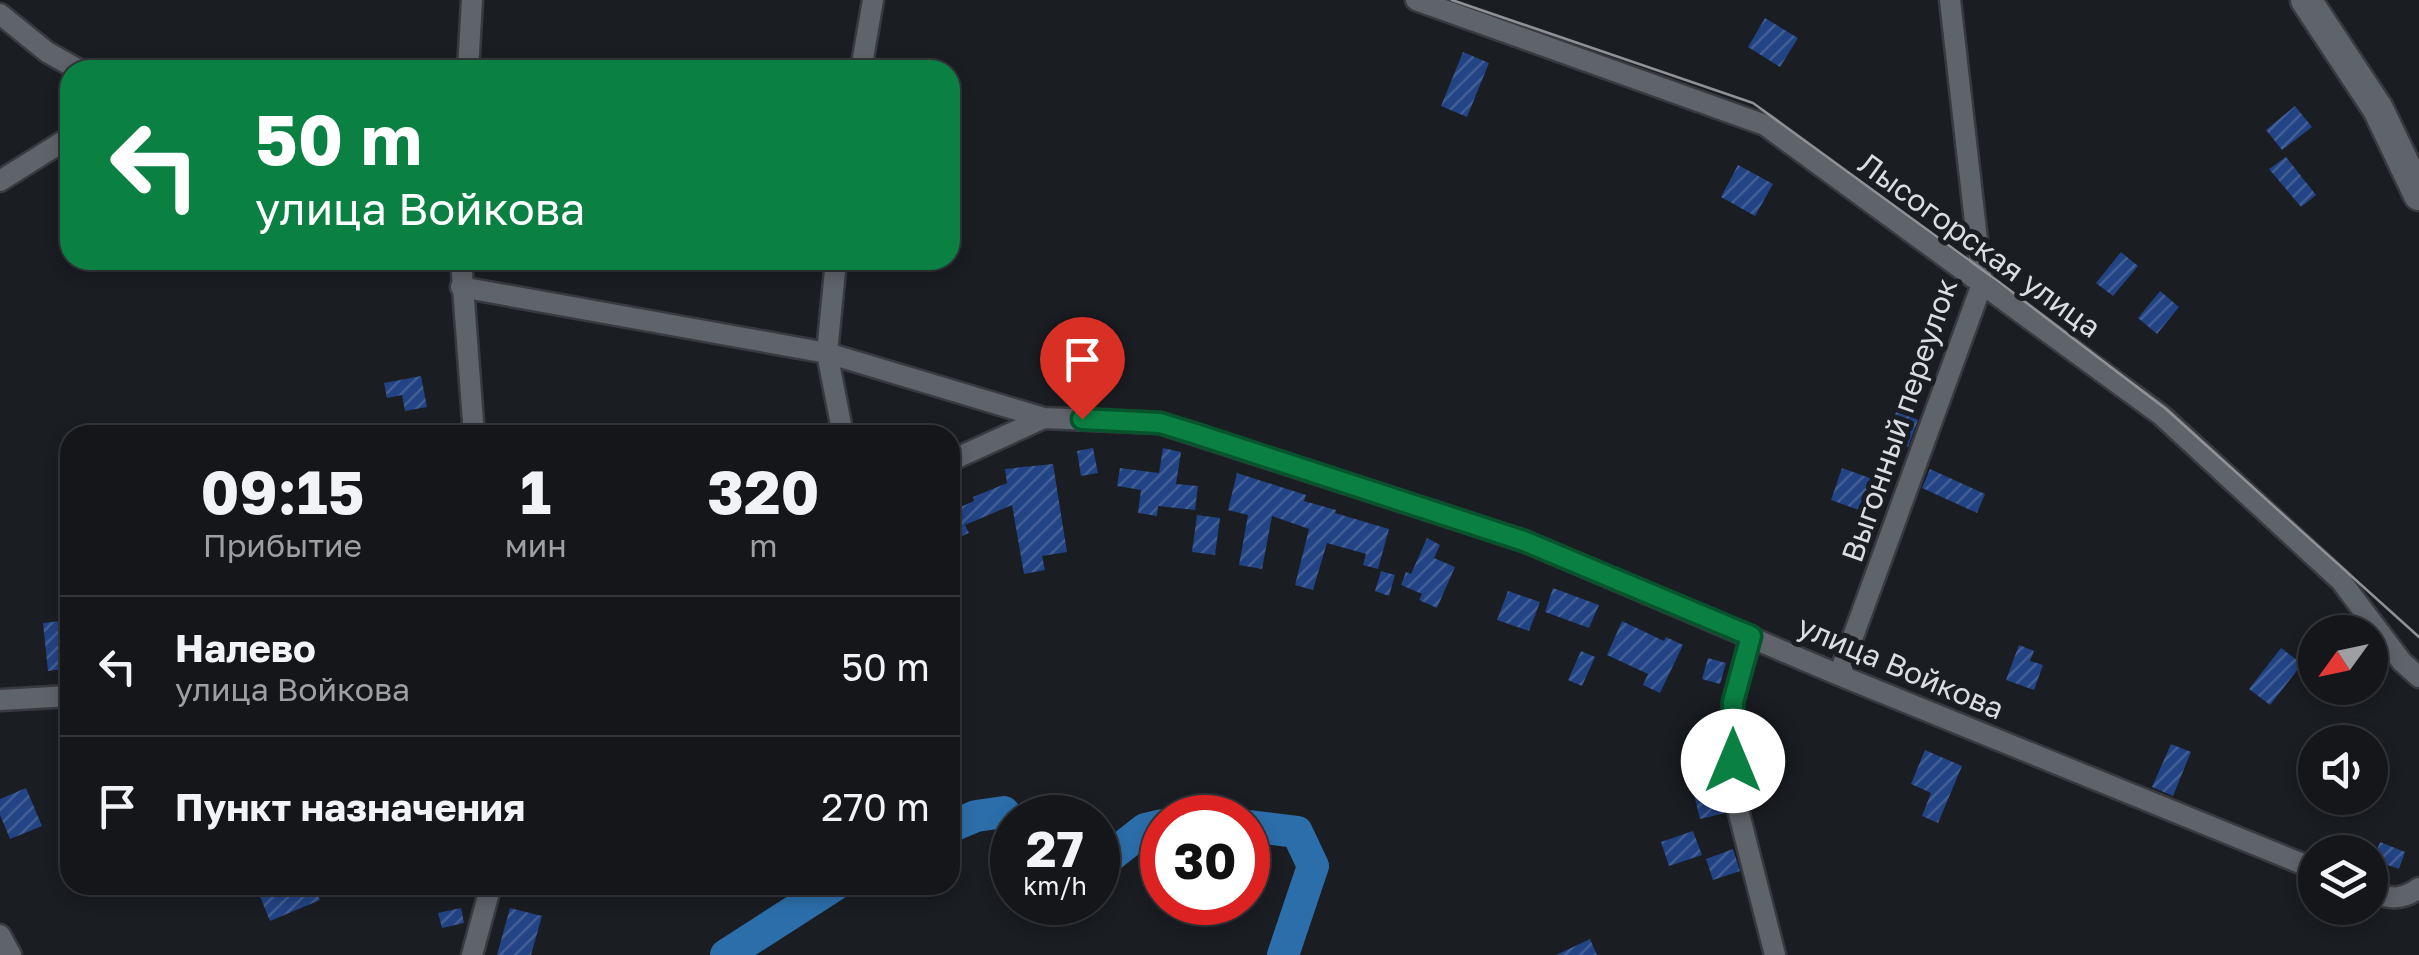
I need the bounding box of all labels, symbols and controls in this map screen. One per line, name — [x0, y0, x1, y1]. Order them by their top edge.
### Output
text: 50 m — [255, 96, 422, 180]
icon: left — [90, 100, 220, 230]
street label: Лысогорская улица — [1852, 145, 2108, 345]
text: улица Войкова — [255, 181, 586, 235]
street label: Выгонный переулок — [1834, 274, 1964, 566]
pin — [1040, 317, 1125, 420]
icon: arrive — [1055, 332, 1110, 387]
text: 09:15 — [200, 455, 364, 527]
text: 1 — [520, 455, 551, 527]
text: 320 — [707, 455, 820, 527]
text: Прибытие — [203, 526, 362, 564]
text: мин — [505, 526, 567, 564]
text: m — [749, 526, 778, 564]
street label: улица Войкова — [1793, 607, 2009, 727]
north arrow — [2298, 615, 2388, 705]
map controls — [2298, 615, 2388, 925]
text: Налево — [175, 625, 316, 670]
icon: left — [90, 639, 145, 694]
text: 50 m — [841, 644, 930, 689]
text: улица Войкова — [175, 670, 410, 708]
position arrow — [1681, 709, 1785, 813]
button: sound — [2298, 725, 2388, 815]
icon: arrive — [90, 779, 145, 834]
text: Пункт назначения — [175, 784, 525, 829]
text: 270 m — [821, 784, 930, 829]
speed limit sign: 30 — [1140, 795, 1270, 925]
text: 27 — [1026, 818, 1084, 878]
button: layers — [2298, 835, 2388, 925]
text: km/h — [1023, 870, 1087, 901]

